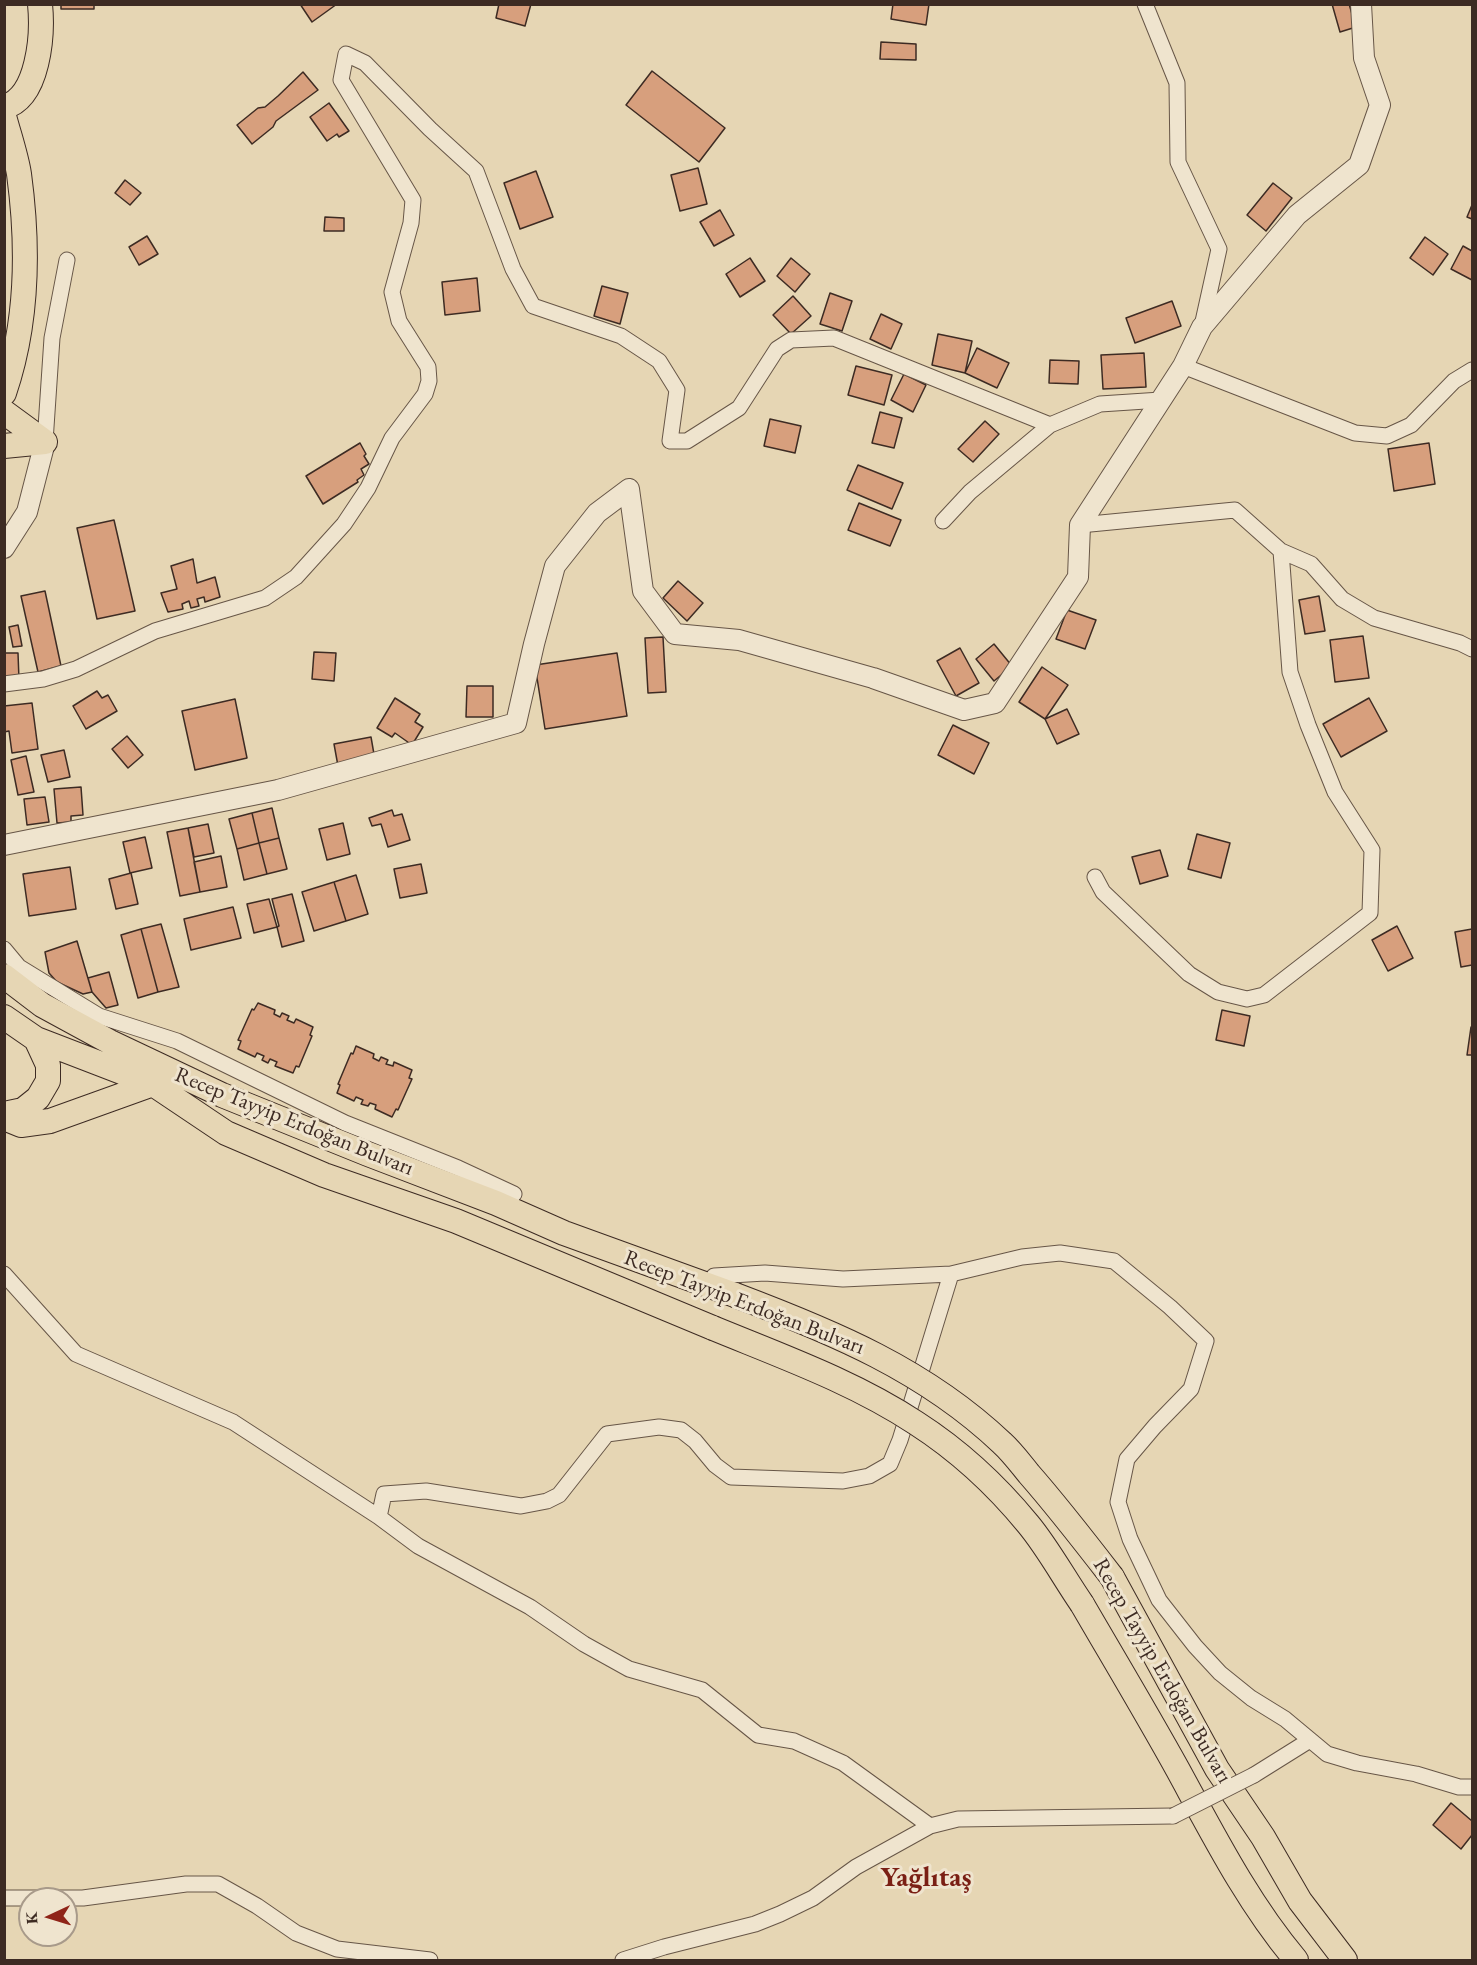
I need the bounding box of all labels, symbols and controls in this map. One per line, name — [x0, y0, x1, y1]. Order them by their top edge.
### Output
street label: Recep Tayyip Erdoğan Bulvarı — [171, 1062, 417, 1182]
street label: Recep Tayyip Erdoğan Bulvarı — [620, 1245, 868, 1361]
street label: Recep Tayyip Erdoğan Bulvarı — [1087, 1554, 1237, 1788]
district label: Yağlıtaş — [880, 1861, 972, 1895]
north arrow — [18, 1887, 78, 1947]
text: K — [21, 1911, 42, 1925]

